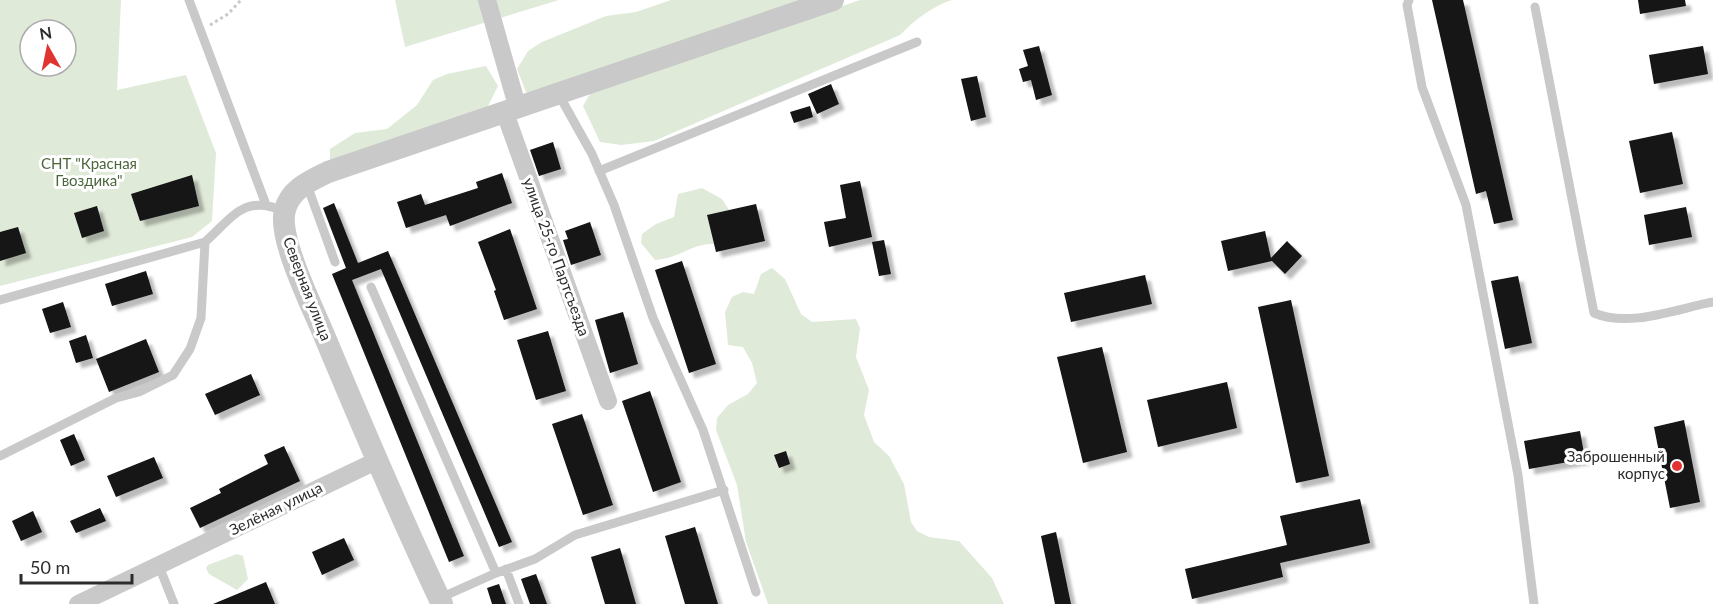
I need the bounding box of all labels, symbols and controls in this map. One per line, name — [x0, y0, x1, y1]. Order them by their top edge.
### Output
north arrow — [18, 18, 78, 78]
text: N — [38, 22, 53, 43]
park label: СНТ "Красная Гвоздика" — [41, 154, 137, 189]
street label: улица 25-го Партсъезда — [520, 175, 594, 338]
street label: Северная улица — [280, 234, 336, 343]
place label: Заброшенный корпус — [1567, 447, 1665, 482]
marker: Заброшенный корпус — [1670, 459, 1684, 473]
street label: Зелёная улица — [226, 478, 325, 538]
scale bar — [21, 547, 132, 585]
text: 50 m — [30, 556, 70, 578]

